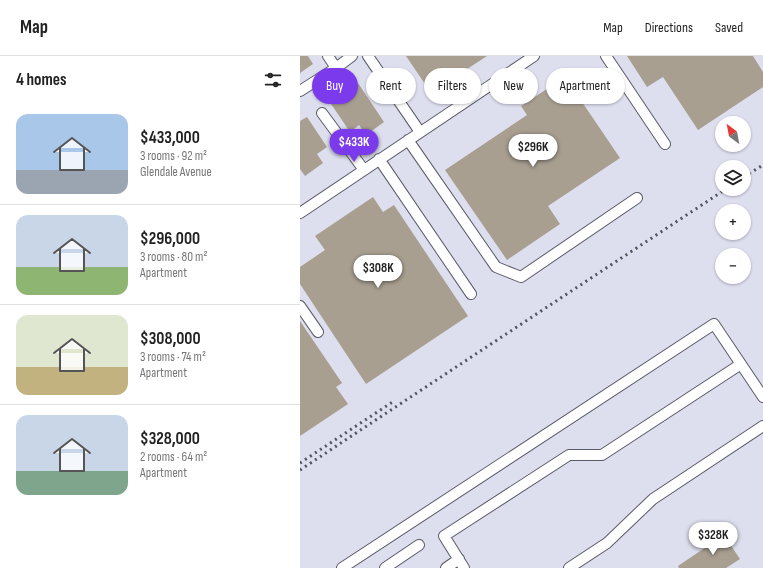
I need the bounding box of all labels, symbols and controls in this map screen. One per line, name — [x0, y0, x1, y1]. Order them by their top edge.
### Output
text: Map — [20, 16, 48, 39]
text: Map — [603, 19, 623, 36]
text: Directions — [645, 19, 693, 36]
text: Saved — [715, 19, 743, 36]
chip: Buy — [312, 68, 358, 104]
chip: Rent — [366, 68, 416, 104]
chip: Filters — [424, 68, 481, 104]
chip: New — [489, 68, 538, 104]
chip: Apartment — [546, 68, 625, 104]
icon: filters — [262, 69, 284, 91]
text: 4 homes — [16, 70, 67, 90]
north arrow — [715, 116, 751, 152]
map controls — [715, 116, 751, 284]
text: $433,000 — [140, 128, 200, 148]
pin: $433K — [326, 129, 382, 163]
icon: home — [48, 130, 96, 178]
text: $433K — [339, 134, 369, 150]
pin: $296K — [505, 134, 561, 168]
text: $296K — [517, 139, 549, 155]
text: 3 rooms · 92 m² — [140, 148, 207, 164]
button: layers — [715, 160, 751, 196]
text: Glendale Avenue — [140, 164, 212, 180]
button: + — [715, 204, 751, 240]
text: $296,000 — [140, 229, 200, 249]
icon: home — [48, 231, 96, 279]
button: − — [715, 248, 751, 284]
text: 3 rooms · 80 m² — [140, 249, 208, 265]
pin: $308K — [350, 255, 406, 289]
text: $308K — [362, 260, 394, 276]
text: Apartment — [140, 265, 187, 281]
text: $308,000 — [140, 329, 201, 349]
icon: home — [48, 331, 96, 379]
text: 3 rooms · 74 m² — [140, 349, 206, 365]
text: Apartment — [140, 365, 187, 381]
text: $328,000 — [140, 429, 200, 449]
icon: home — [48, 431, 96, 479]
text: 2 rooms · 64 m² — [140, 449, 207, 465]
text: Apartment — [140, 465, 187, 481]
pin: $328K — [685, 522, 741, 556]
text: $328K — [698, 527, 728, 543]

